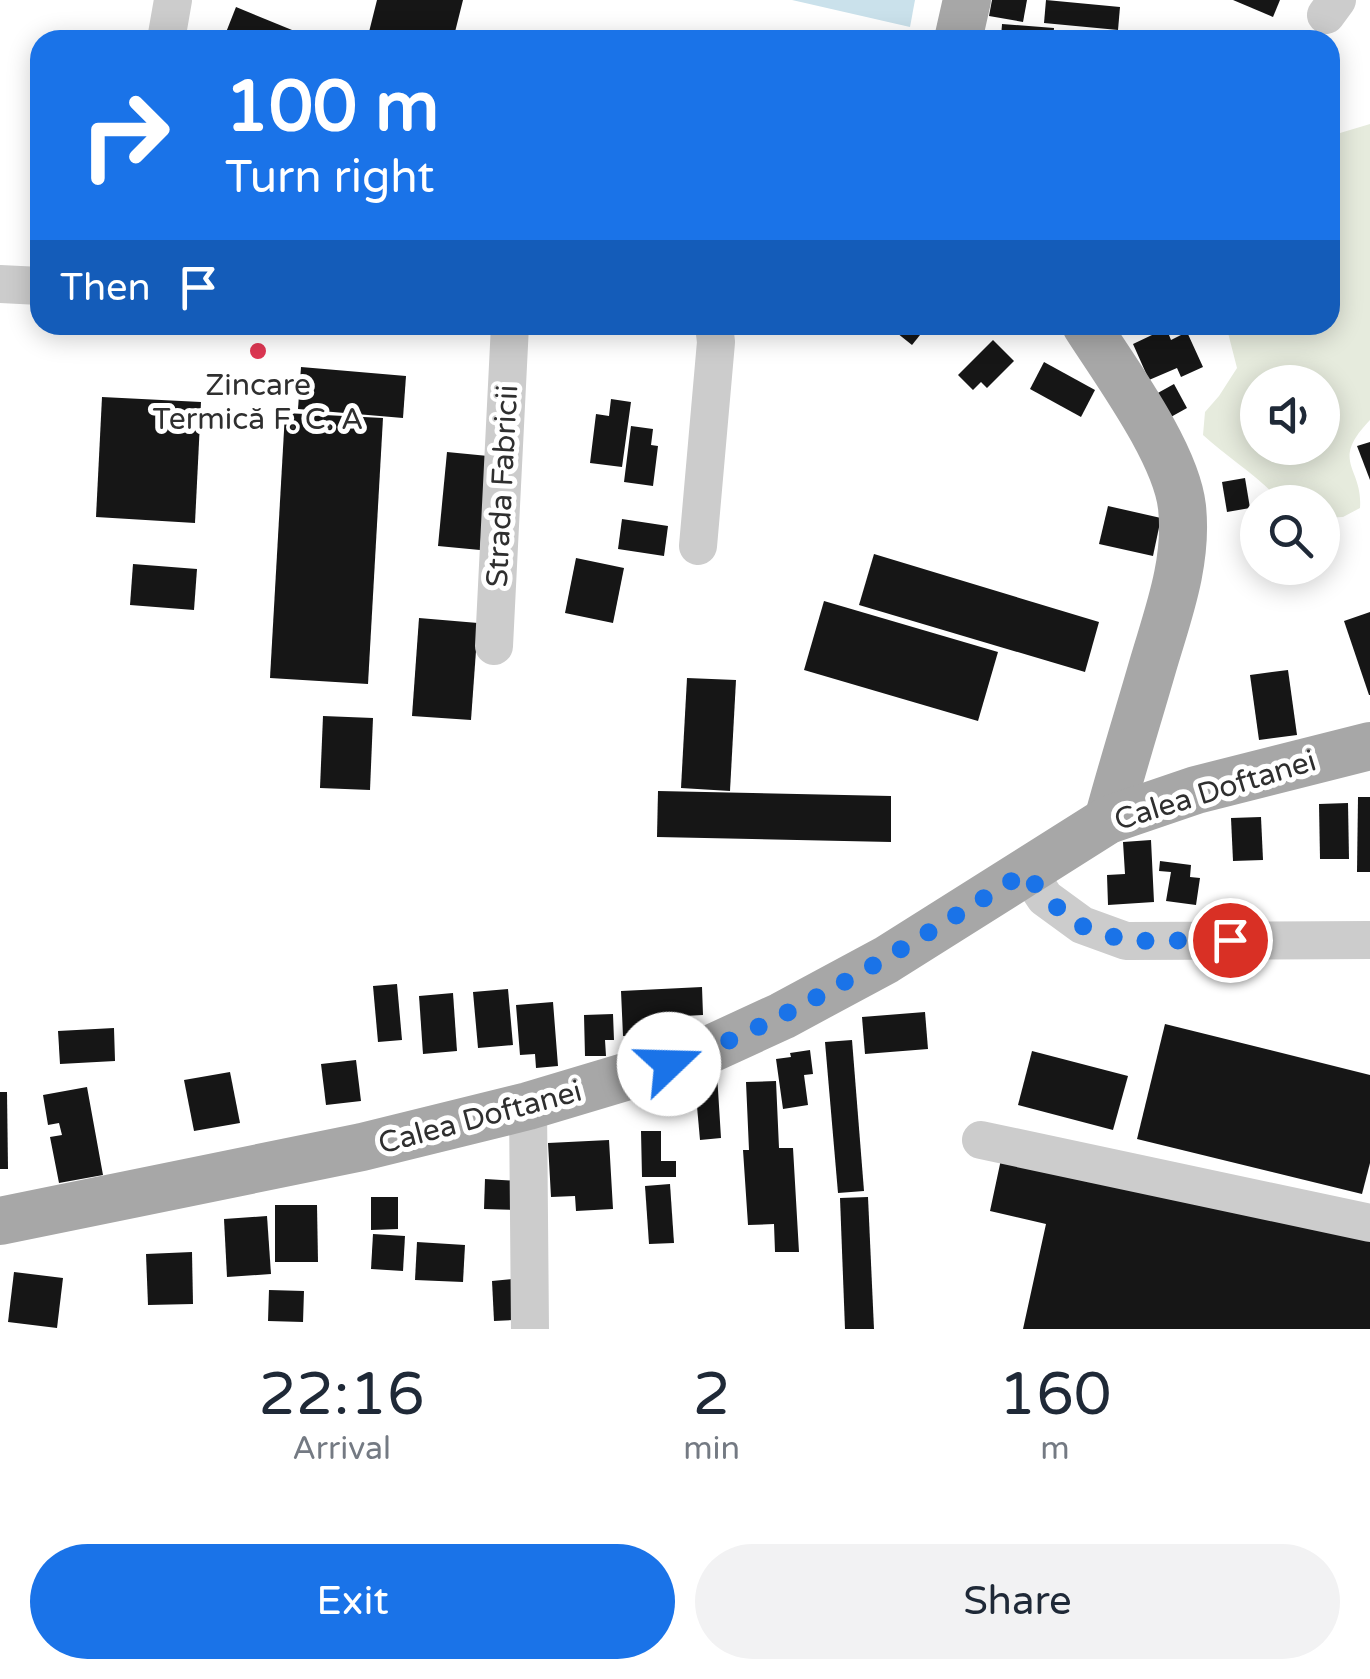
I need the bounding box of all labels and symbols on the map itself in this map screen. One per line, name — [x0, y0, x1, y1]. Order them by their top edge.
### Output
marker: Zincare Termică F. C. A — [247, 340, 269, 362]
place label: Zincare Termică F. C. A — [152, 367, 364, 438]
street label: Strada Fabricii — [479, 384, 526, 588]
street label: Calea Doftanei — [1110, 742, 1321, 839]
pin — [1188, 898, 1273, 983]
position arrow — [617, 1012, 721, 1116]
street label: Calea Doftanei — [374, 1073, 586, 1162]

